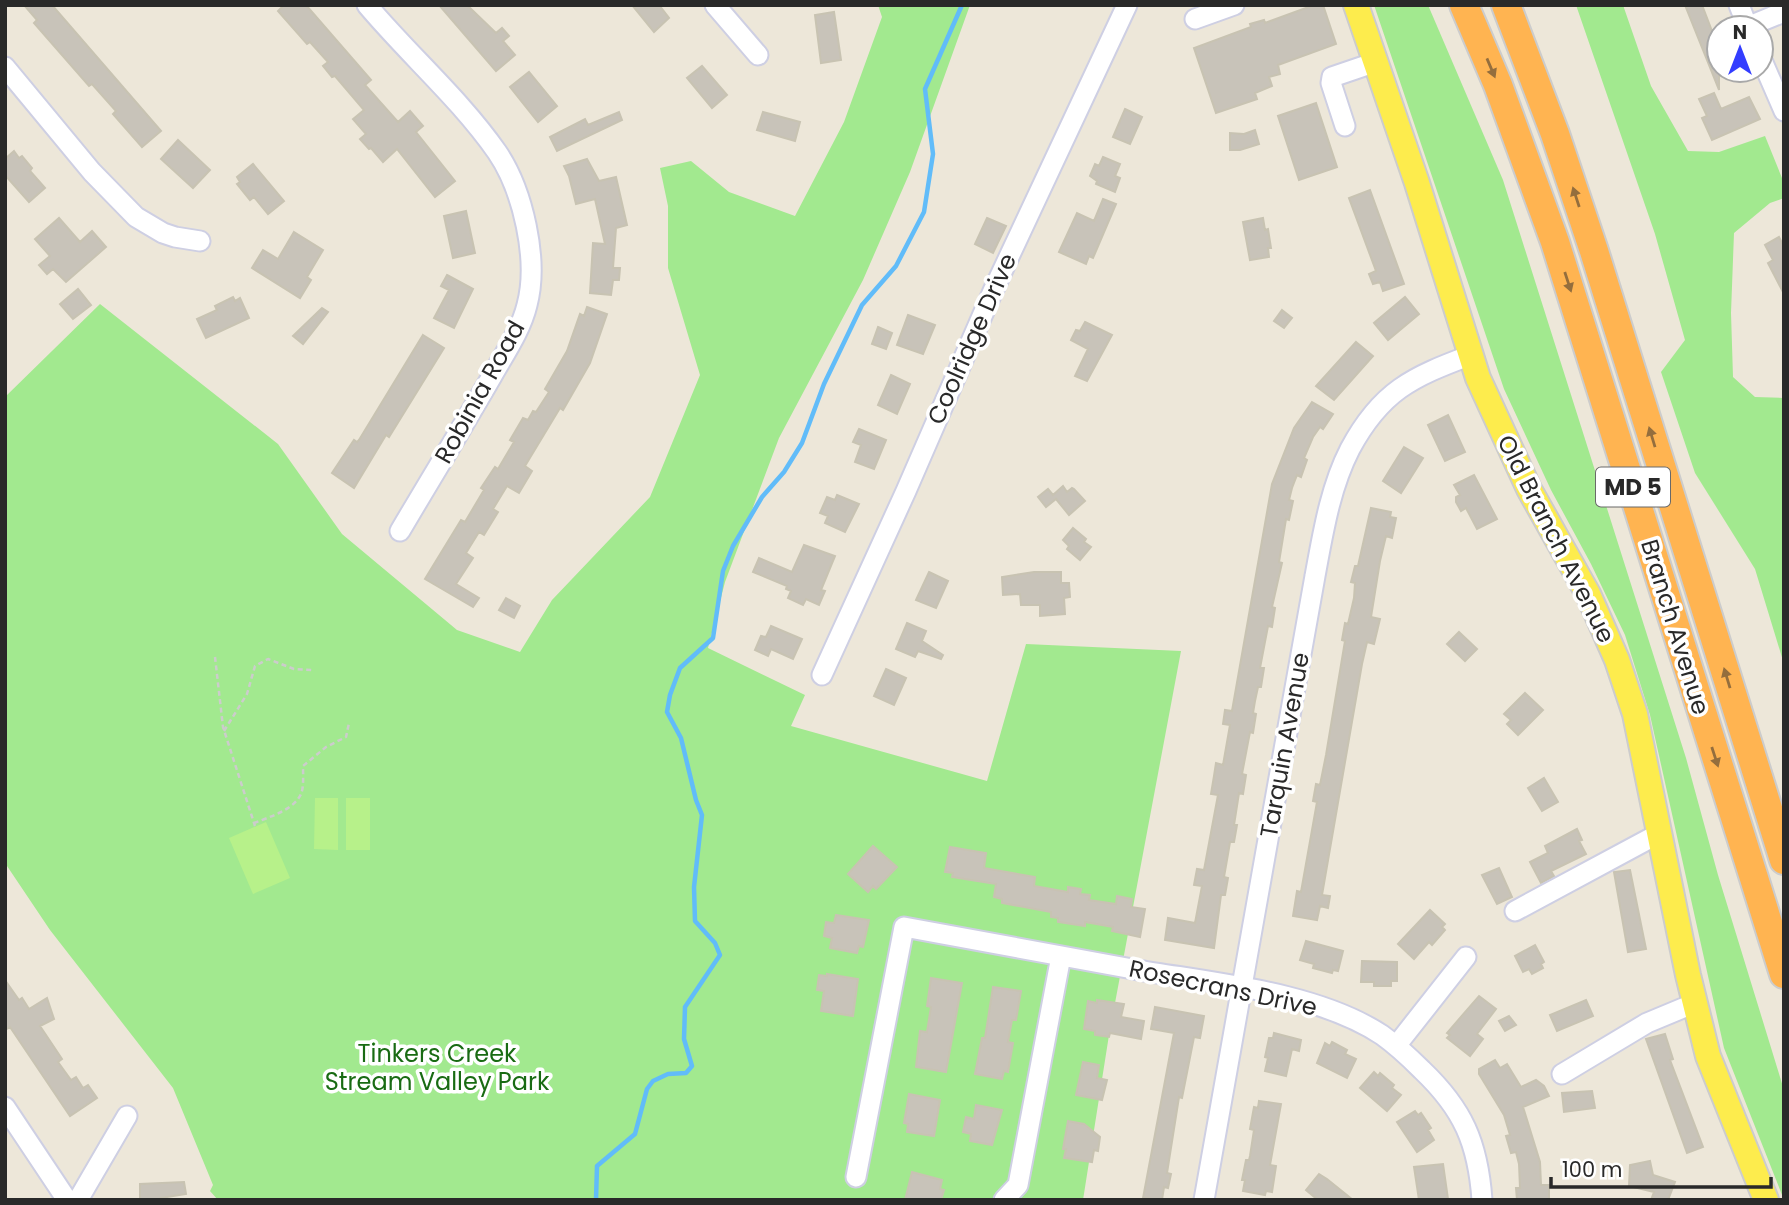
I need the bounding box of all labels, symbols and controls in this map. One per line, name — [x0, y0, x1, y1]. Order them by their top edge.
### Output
north arrow — [1705, 14, 1775, 84]
text: N — [1733, 19, 1747, 46]
one-way arrow — [1485, 58, 1496, 79]
one-way arrow — [1570, 186, 1580, 207]
street label: Coolridge Drive — [919, 248, 1024, 430]
one-way arrow — [1563, 272, 1574, 293]
street label: Robinia Road — [427, 314, 532, 469]
one-way arrow — [1646, 427, 1656, 448]
street label: Old Branch Avenue — [1490, 429, 1623, 648]
road number: MD 5 — [1596, 467, 1670, 506]
street label: Branch Avenue — [1633, 535, 1718, 719]
street label: Tarquin Avenue — [1252, 650, 1317, 840]
one-way arrow — [1722, 667, 1732, 688]
one-way arrow — [1710, 746, 1721, 767]
street label: Rosecrans Drive — [1126, 951, 1320, 1024]
park label: Tinkers Creek Stream Valley Park — [325, 1037, 550, 1098]
scale bar — [1551, 1146, 1772, 1190]
text: 100 m — [1562, 1155, 1622, 1184]

